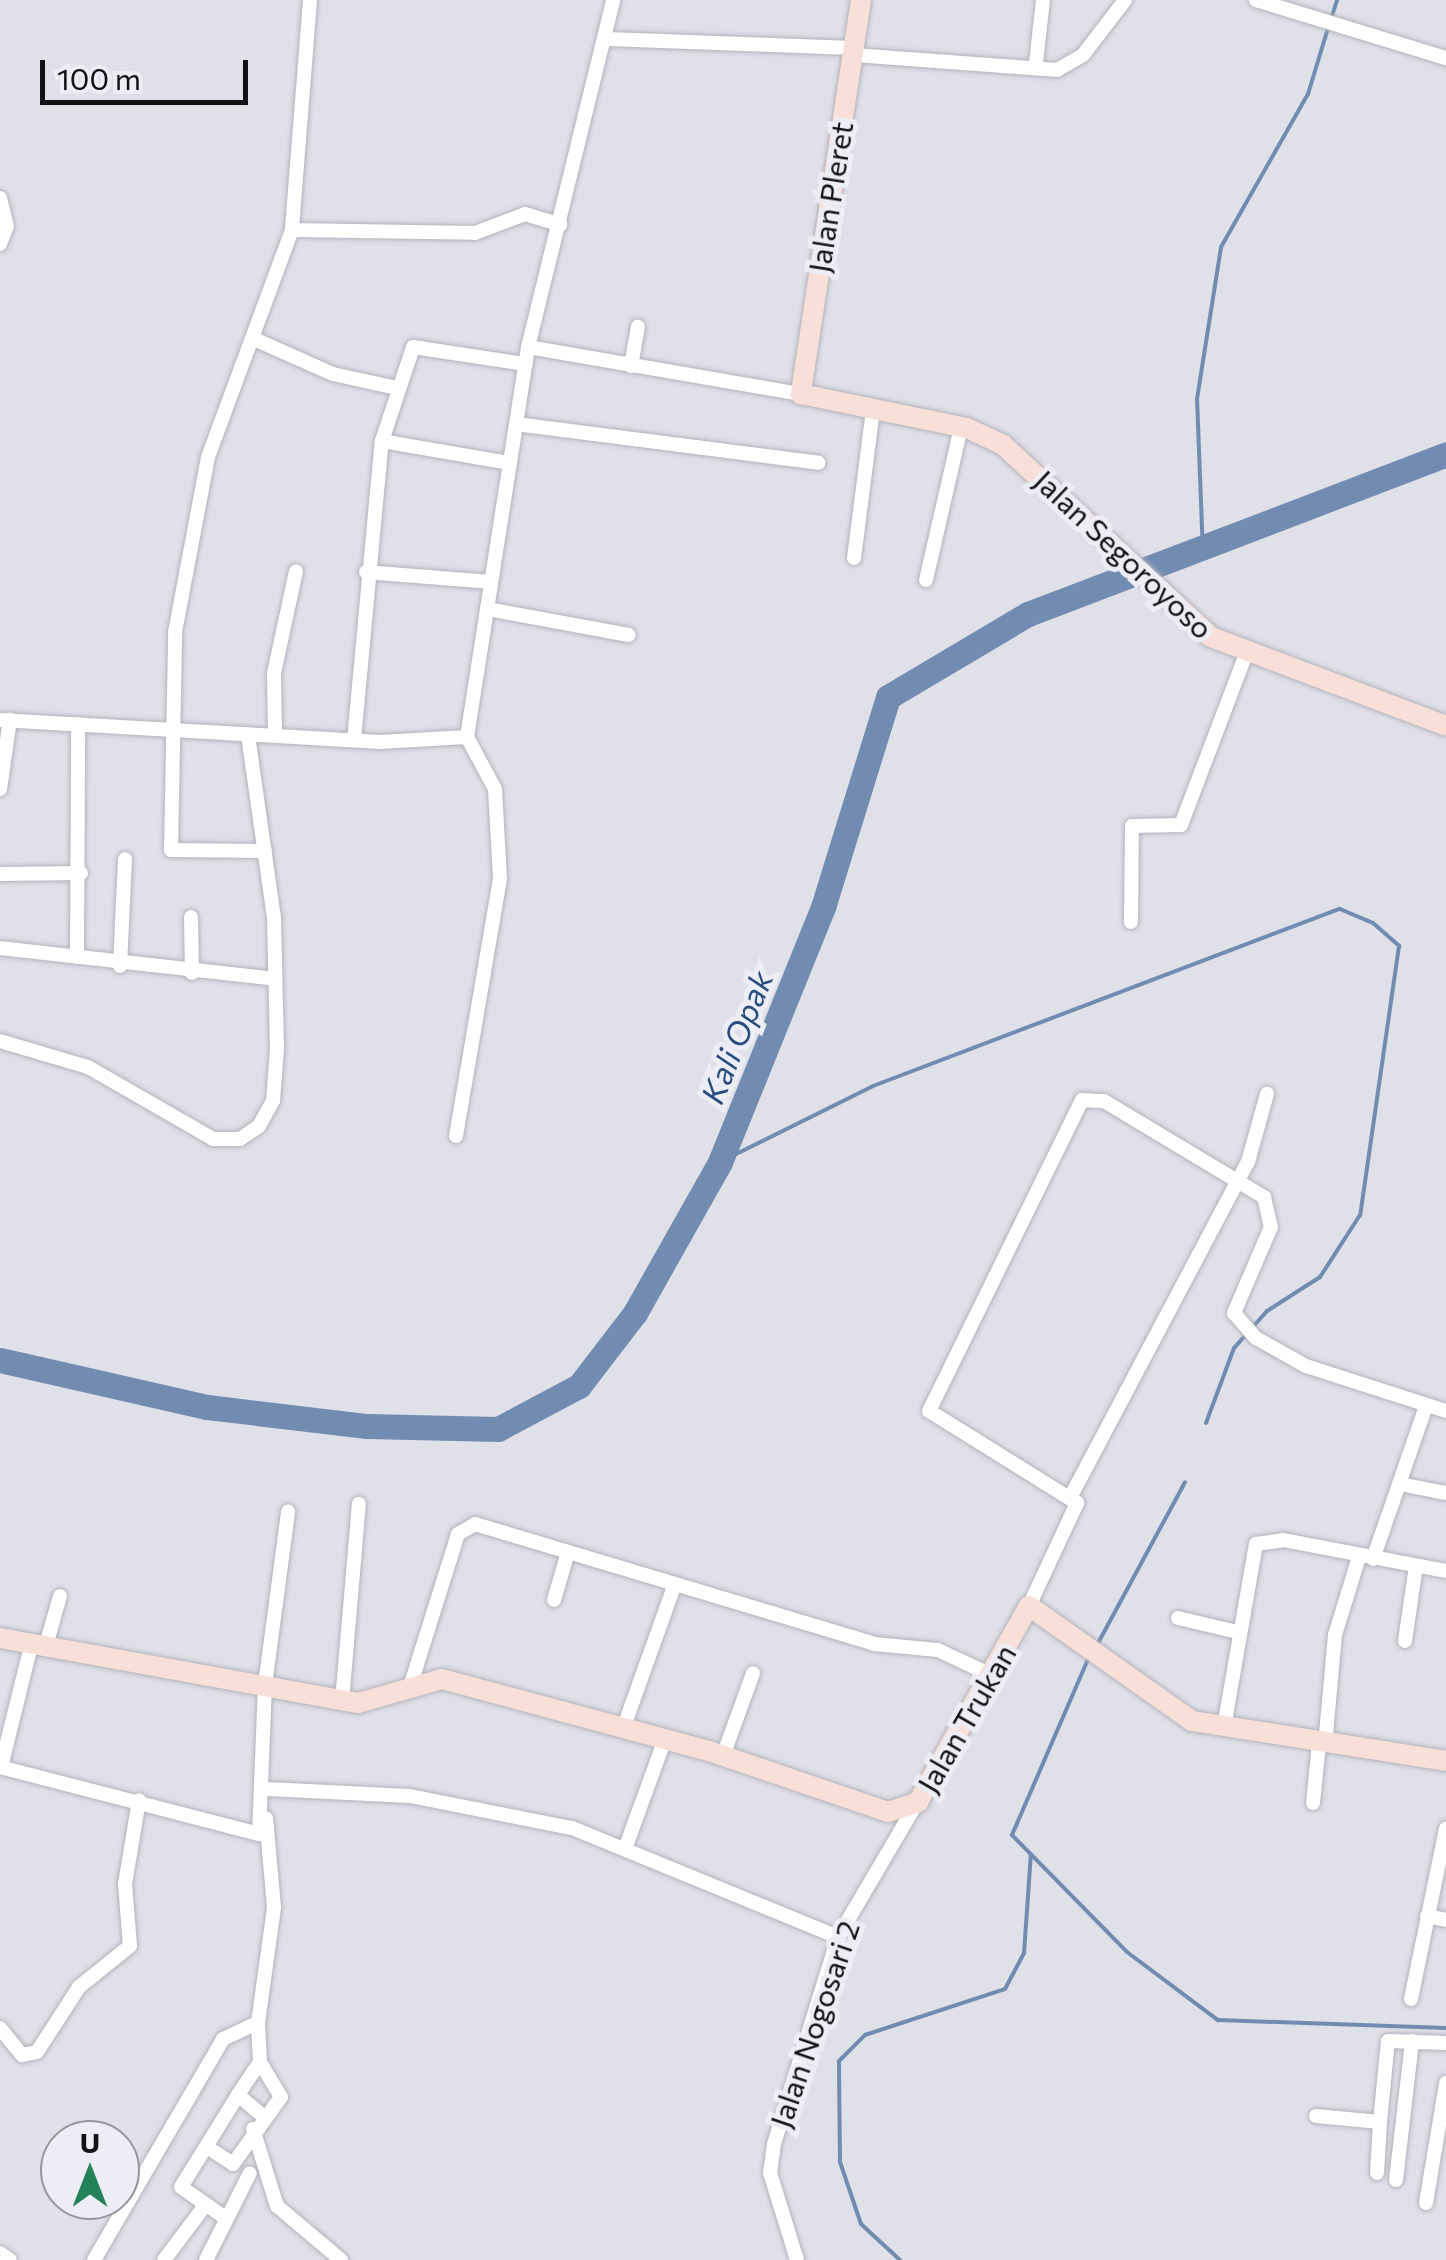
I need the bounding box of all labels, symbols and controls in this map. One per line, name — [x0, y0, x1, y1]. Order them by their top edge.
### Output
scale bar — [45, 40, 252, 102]
text: 100 m — [57, 59, 141, 96]
street label: Jalan Pleret — [800, 119, 860, 275]
street label: Jalan Segoroyoso — [1027, 462, 1221, 646]
water label: Kali Opak — [692, 965, 780, 1109]
street label: Jalan Trukan — [909, 1637, 1023, 1799]
street label: Jalan Nogosari 2 — [762, 1916, 866, 2132]
north arrow — [40, 2120, 140, 2220]
text: U — [80, 2125, 100, 2159]

